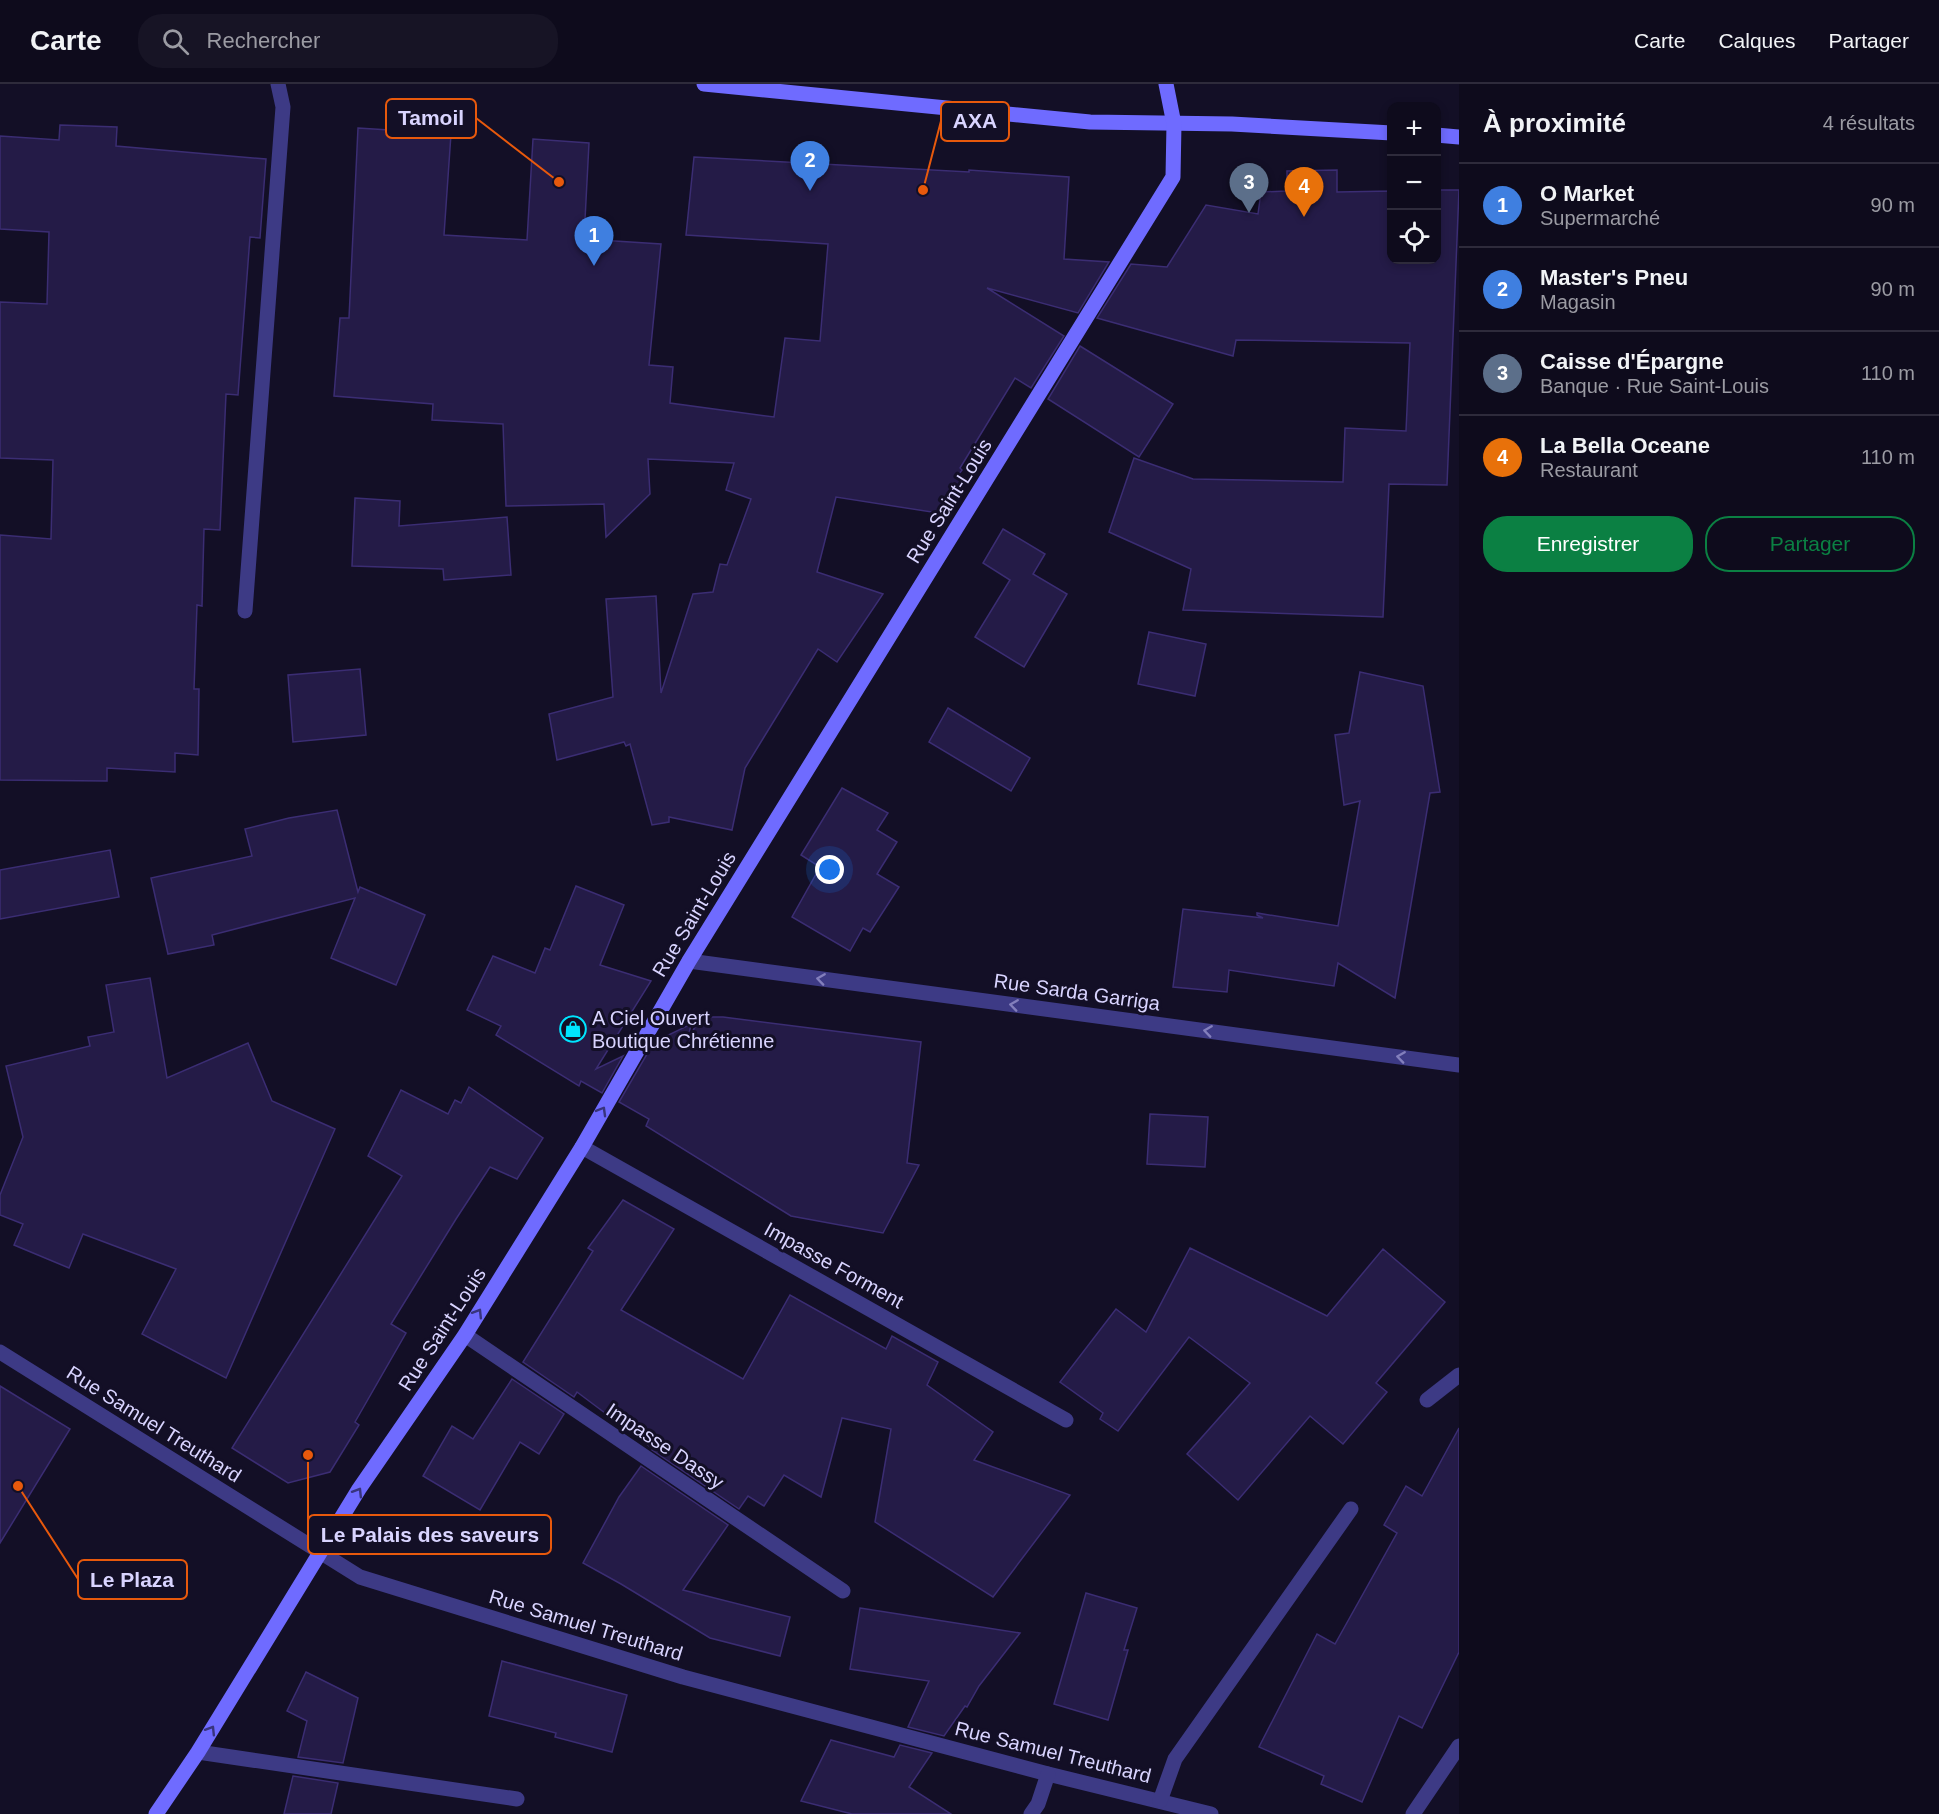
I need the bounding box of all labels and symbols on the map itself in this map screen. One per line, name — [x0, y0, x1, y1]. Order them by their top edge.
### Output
callout: Tamoil — [386, 99, 476, 138]
callout: AXA — [941, 102, 1009, 141]
text: Tamoil — [398, 106, 464, 129]
text: AXA — [953, 109, 997, 132]
pin: 2 — [790, 141, 830, 191]
pin: 3 — [1230, 164, 1268, 213]
pin: 4 — [1284, 168, 1324, 217]
pin: 1 — [574, 216, 614, 266]
street label: Rue Saint-Louis — [902, 435, 996, 567]
street label: Rue Saint-Louis — [648, 847, 740, 981]
your location — [815, 855, 844, 884]
street label: Rue Sarda Garriga — [992, 969, 1163, 1015]
one-way arrow — [817, 974, 826, 986]
one-way arrow — [1010, 1000, 1019, 1012]
place label: A Ciel Ouvert Boutique Chrétienne — [592, 1007, 774, 1052]
shop icon: A Ciel Ouvert Boutique Chrétienne — [558, 1014, 588, 1044]
one-way arrow — [1203, 1025, 1212, 1038]
one-way arrow — [1396, 1051, 1406, 1064]
one-way arrow — [595, 1107, 607, 1117]
street label: Impasse Forment — [761, 1218, 908, 1313]
street label: Rue Saint-Louis — [394, 1263, 490, 1395]
one-way arrow — [471, 1309, 483, 1319]
street label: Rue Samuel Treuthard — [63, 1361, 245, 1487]
street label: Impasse Dassy — [602, 1399, 728, 1493]
one-way arrow — [350, 1488, 362, 1498]
callout: Le Palais des saveurs — [308, 1515, 551, 1554]
text: Le Palais des saveurs — [321, 1523, 539, 1546]
callout: Le Plaza — [78, 1560, 187, 1599]
text: Le Plaza — [90, 1568, 174, 1591]
street label: Rue Samuel Treuthard — [487, 1585, 685, 1665]
street label: Rue Samuel Treuthard — [953, 1717, 1153, 1787]
one-way arrow — [204, 1726, 216, 1736]

